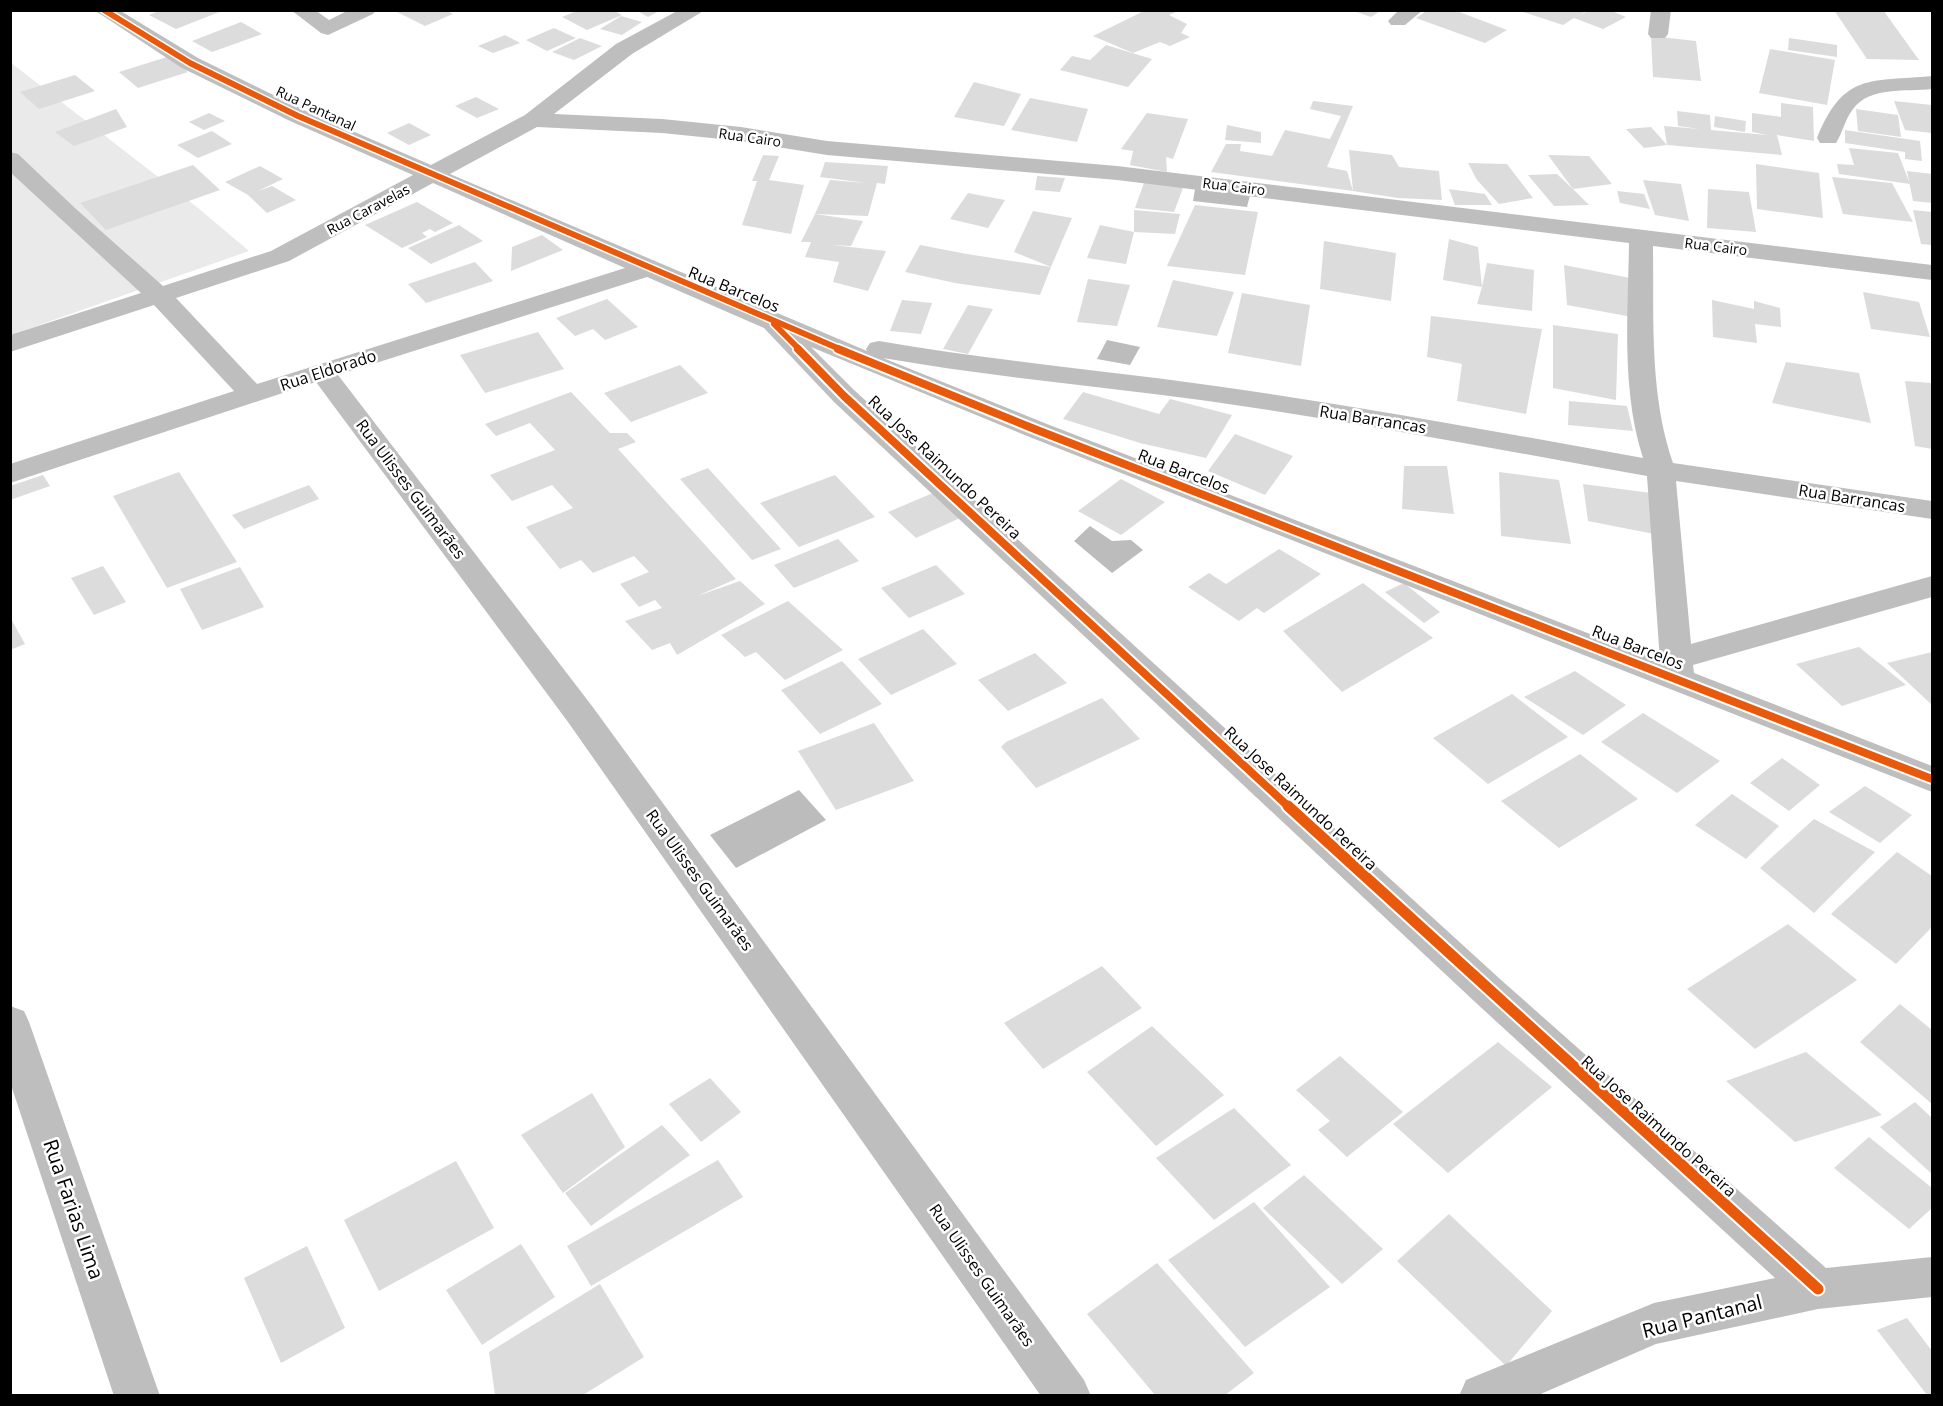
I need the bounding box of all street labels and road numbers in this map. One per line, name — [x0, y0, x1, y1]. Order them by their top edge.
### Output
street label: Rua Pantanal — [273, 81, 359, 135]
street label: Rua Cairo — [718, 123, 782, 151]
street label: Rua Cairo — [1202, 173, 1266, 199]
street label: Rua Caravelas — [323, 179, 413, 239]
street label: Rua Cairo — [1684, 233, 1748, 259]
street label: Rua Barcelos — [685, 261, 783, 317]
street label: Rua Eldorado — [277, 344, 379, 396]
street label: Rua Jose Raimundo Pereira — [864, 390, 1026, 544]
street label: Rua Barrancas — [1318, 400, 1428, 438]
street label: Rua Ulisses Guimarães — [351, 415, 471, 563]
street label: Rua Barcelos — [1135, 443, 1233, 499]
street label: Rua Barrancas — [1797, 479, 1907, 517]
street label: Rua Barcelos — [1589, 619, 1687, 675]
street label: Rua Jose Raimundo Pereira — [1220, 721, 1382, 875]
street label: Rua Ulisses Guimarães — [641, 805, 759, 955]
street label: Rua Jose Raimundo Pereira — [1577, 1050, 1741, 1202]
street label: Rua Farias Lima — [37, 1135, 111, 1283]
street label: Rua Ulisses Guimarães — [924, 1199, 1040, 1351]
street label: Rua Pantanal — [1639, 1288, 1765, 1344]

